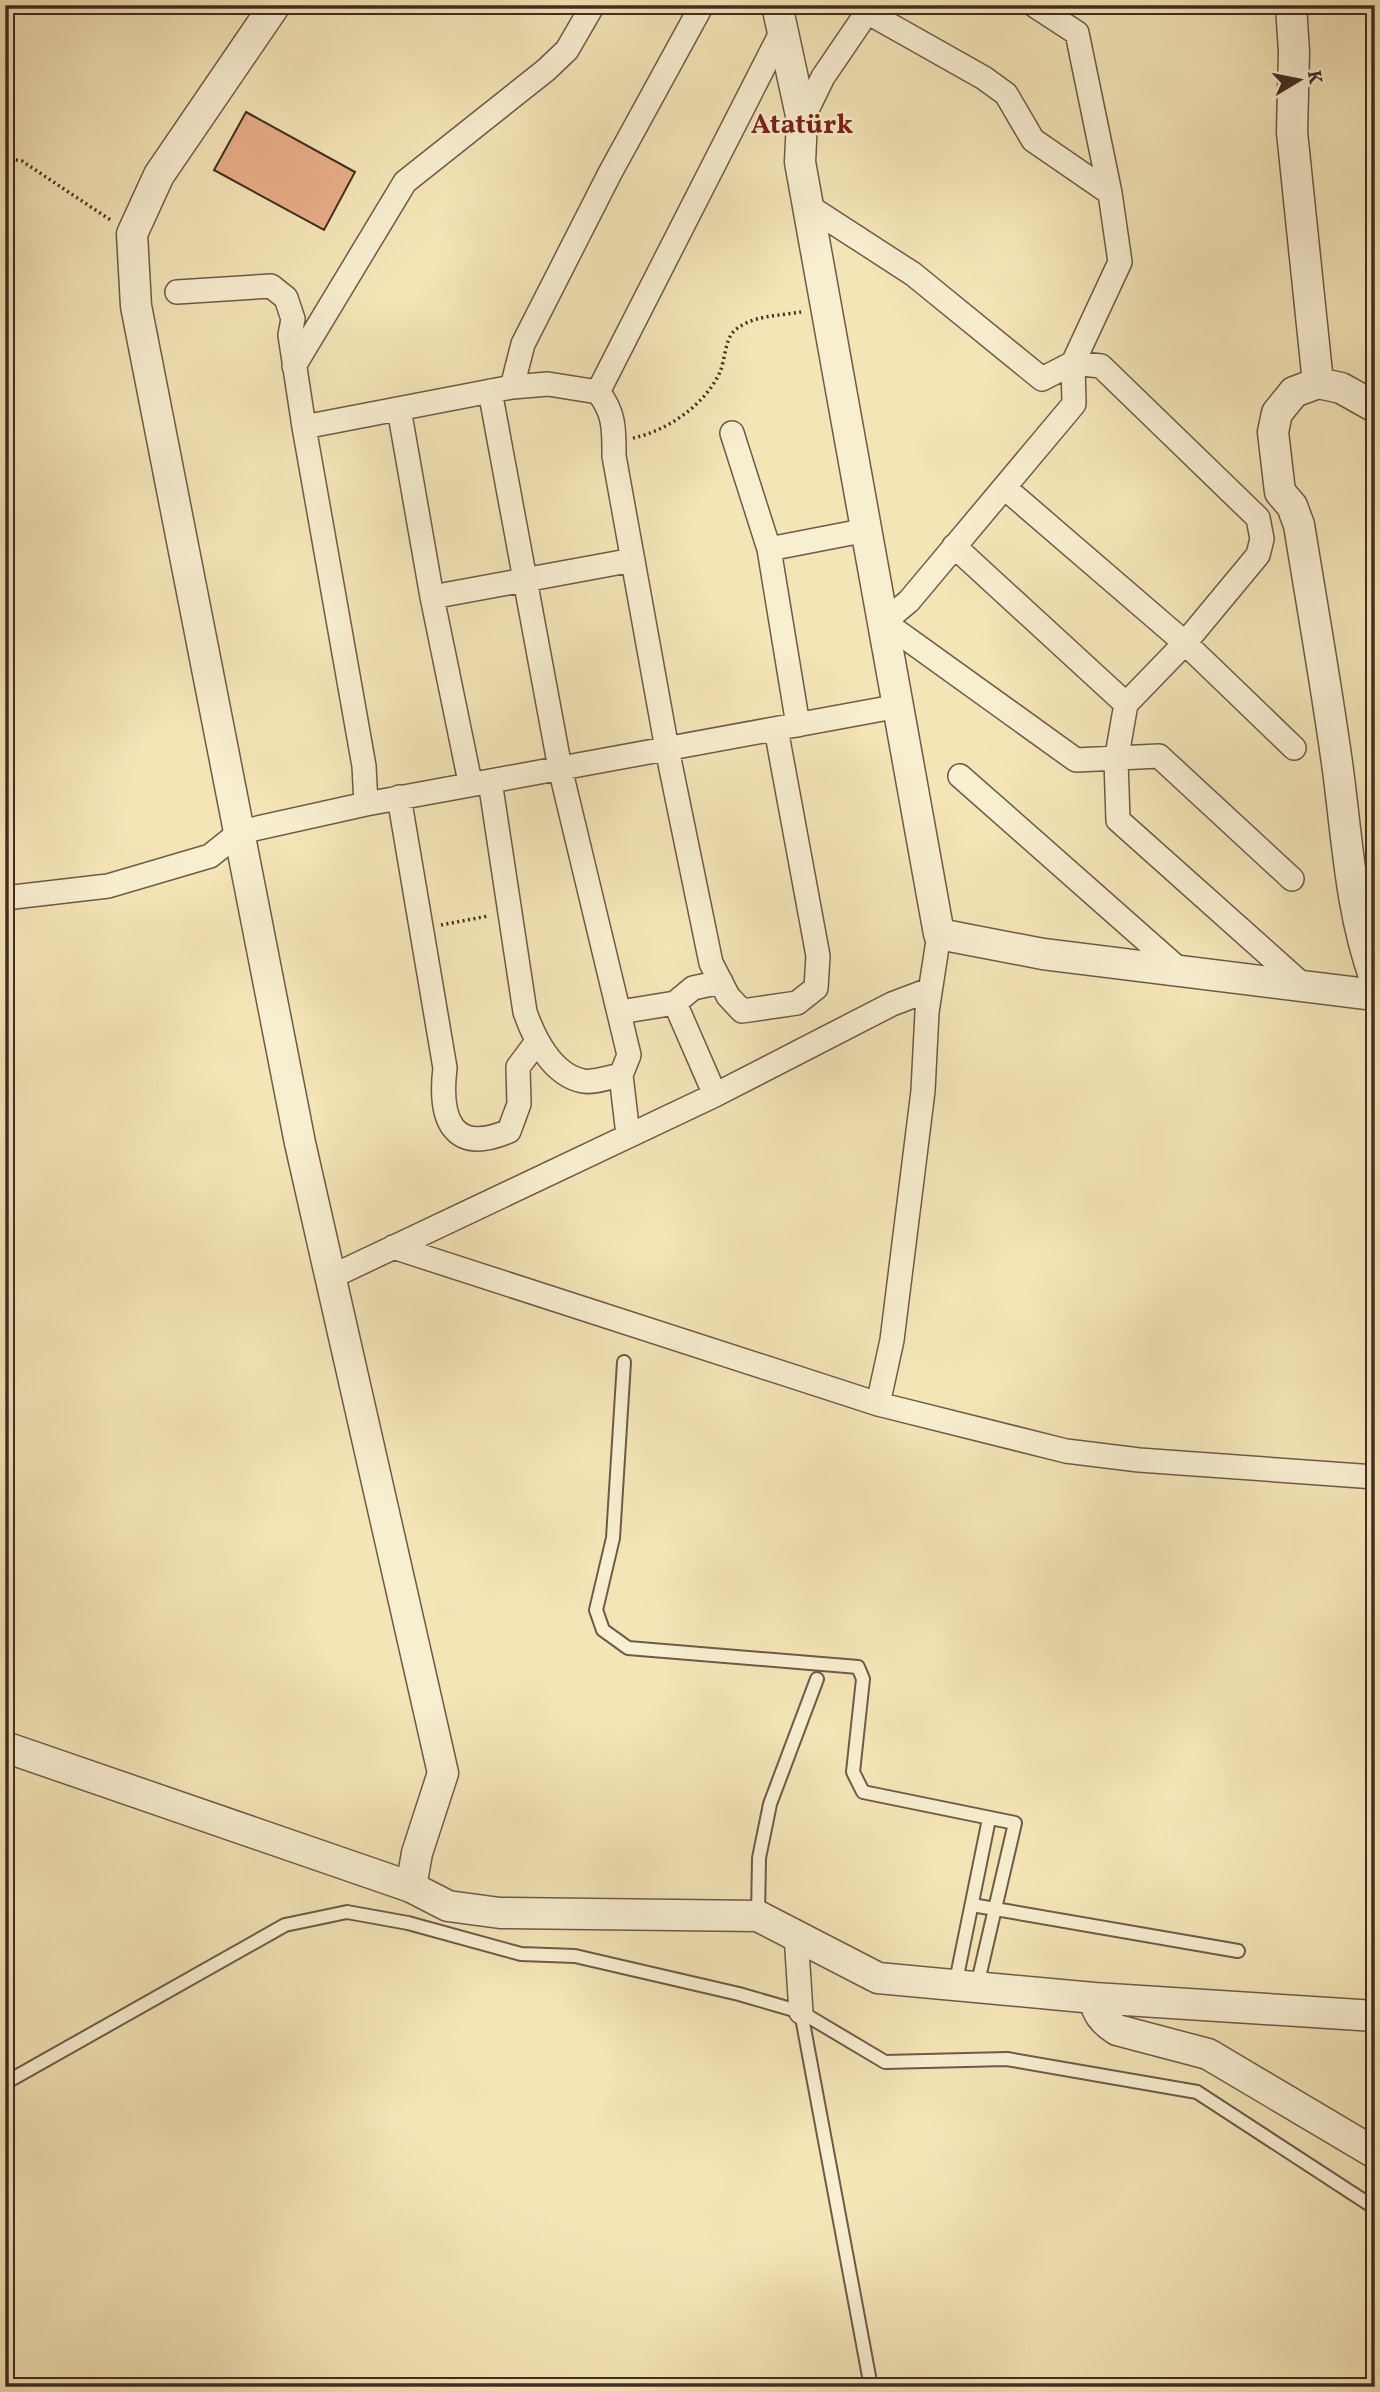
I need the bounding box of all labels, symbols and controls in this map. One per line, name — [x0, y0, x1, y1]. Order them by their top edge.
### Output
north arrow — [1264, 46, 1334, 116]
text: K — [1300, 68, 1328, 87]
district label: Atatürk — [751, 106, 853, 145]

